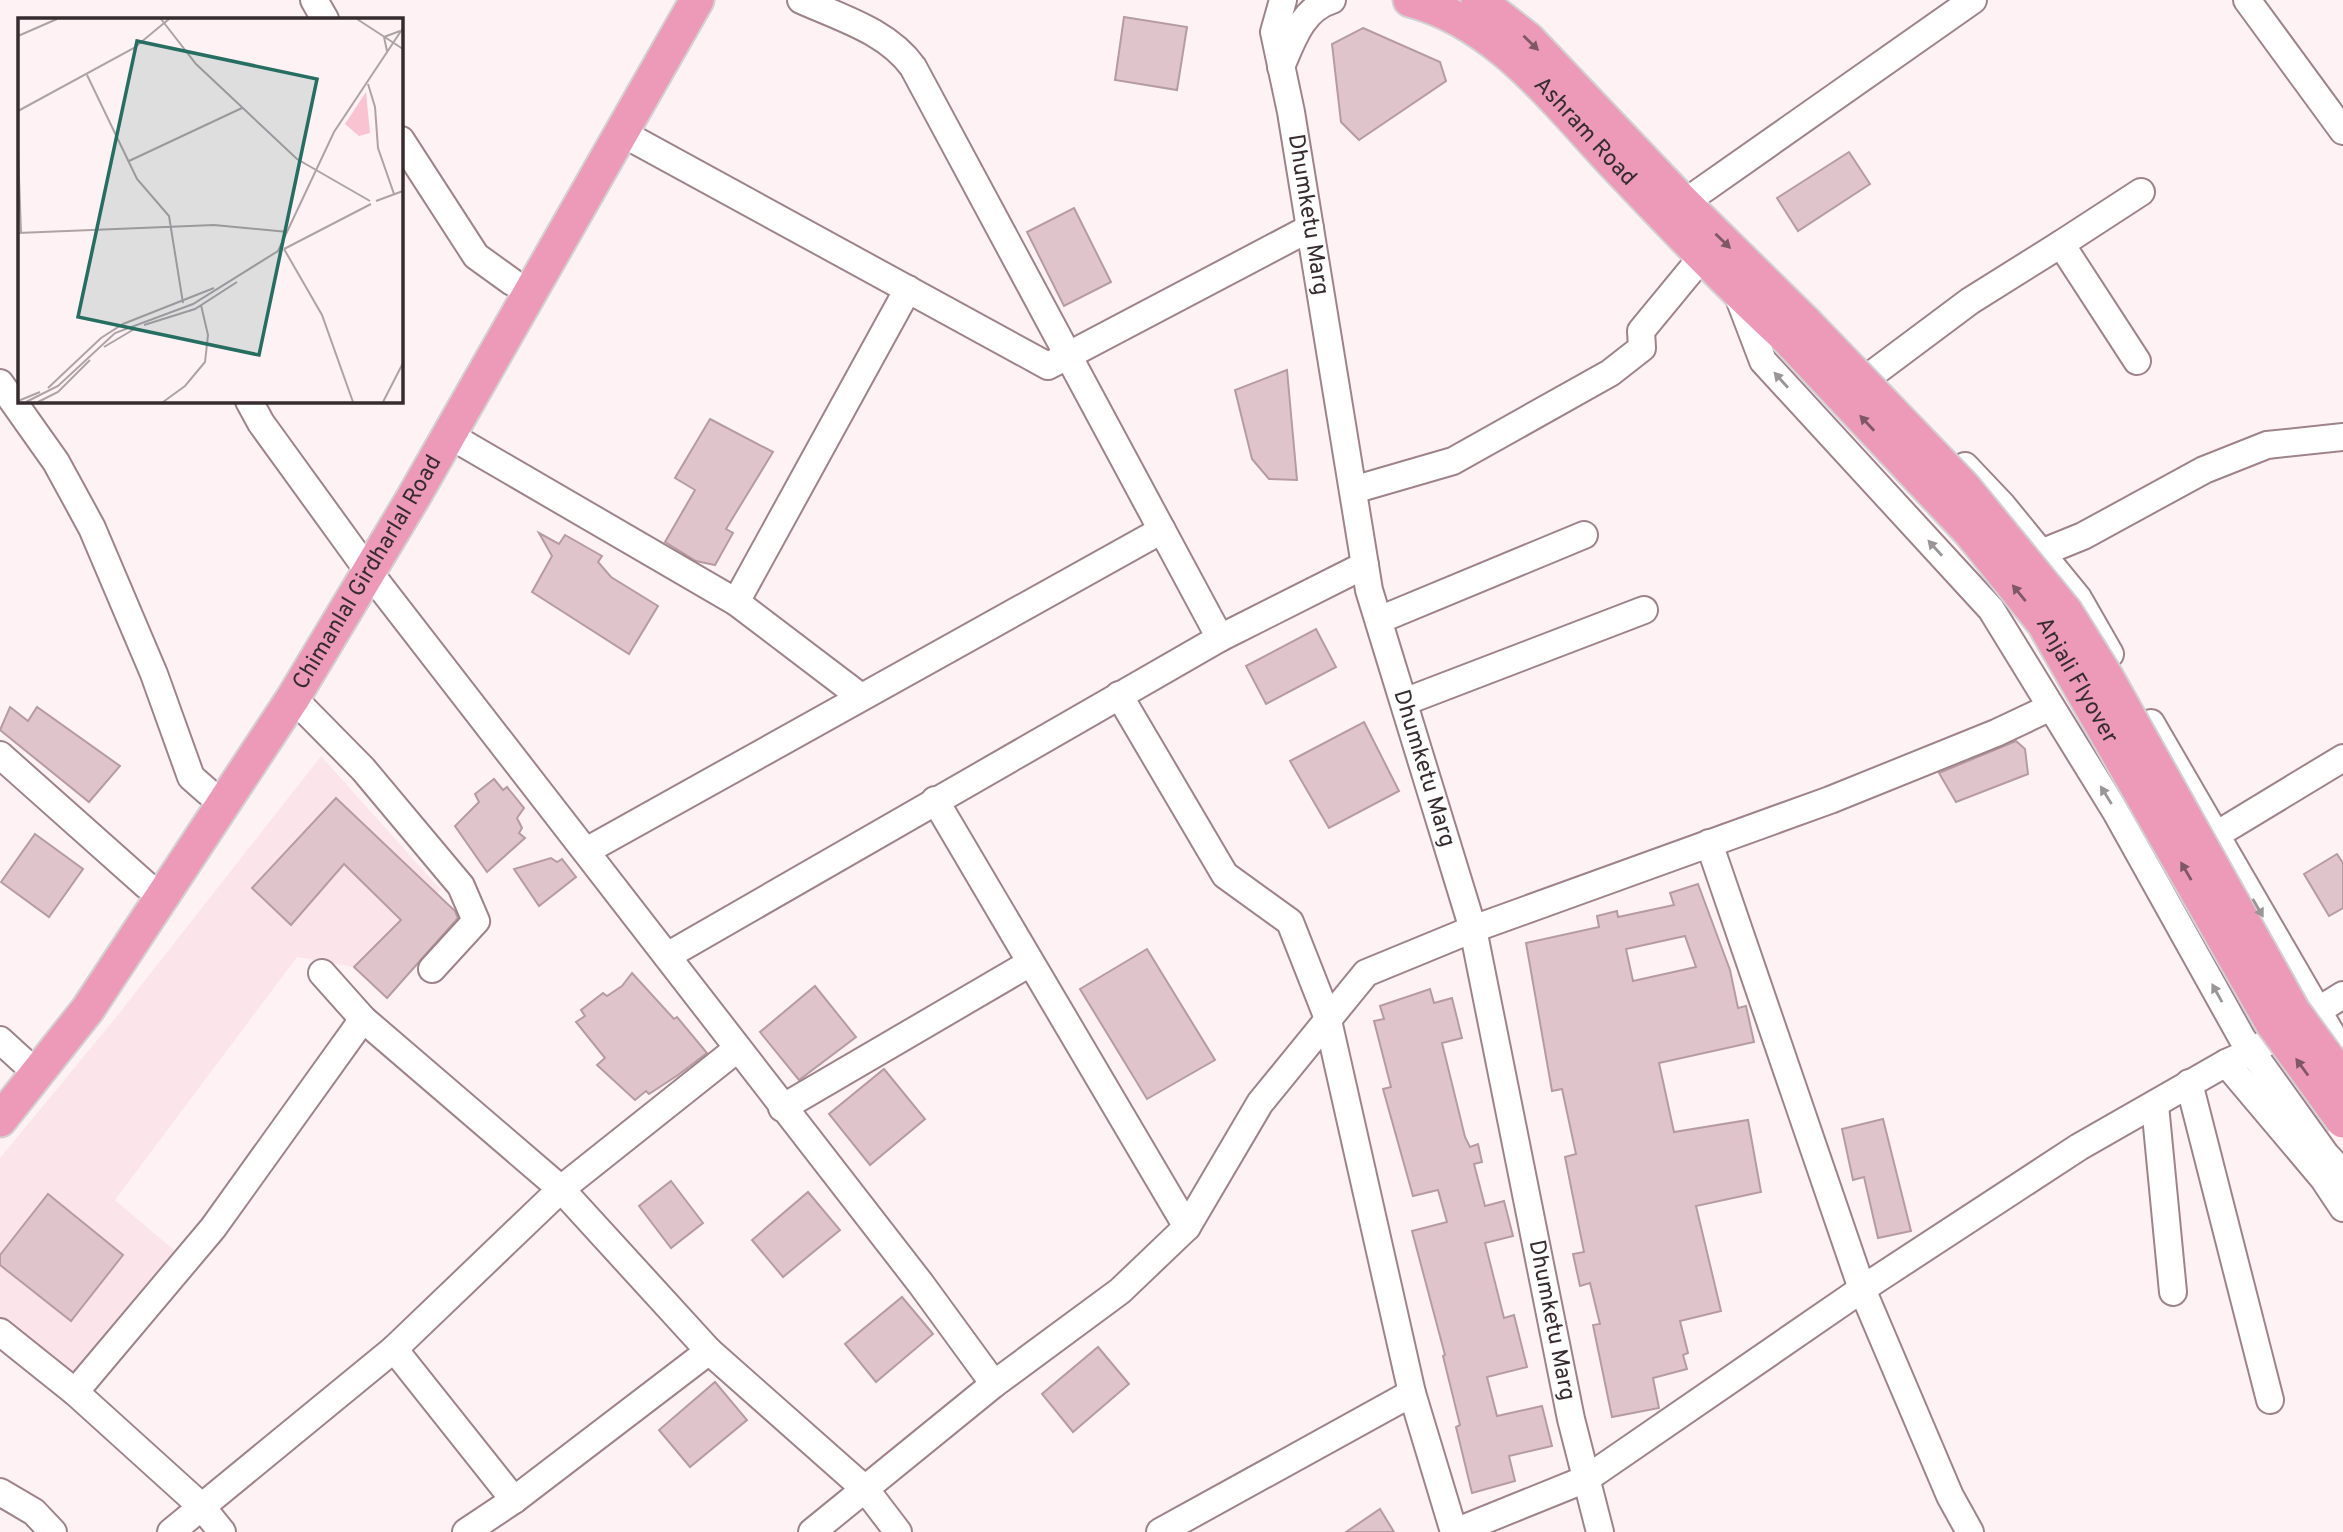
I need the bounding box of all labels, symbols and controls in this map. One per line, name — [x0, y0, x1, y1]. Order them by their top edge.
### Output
inset map — [18, 18, 402, 402]
one-way arrow — [1522, 34, 1539, 50]
street label: Ashram Road — [1527, 71, 1642, 192]
street label: Dhumketu Marg — [1280, 132, 1335, 297]
one-way arrow — [1715, 233, 1732, 250]
one-way arrow — [1774, 372, 1790, 389]
one-way arrow — [1859, 414, 1875, 432]
street label: Chimanlal Girdharlal Road — [287, 450, 449, 695]
one-way arrow — [1927, 539, 1943, 557]
one-way arrow — [2011, 584, 2026, 602]
street label: Anjali Flyover — [2029, 612, 2124, 749]
street label: Dhumketu Marg — [1386, 686, 1462, 851]
one-way arrow — [2099, 785, 2112, 804]
one-way arrow — [2180, 861, 2192, 881]
one-way arrow — [2252, 898, 2264, 918]
one-way arrow — [2211, 983, 2223, 1003]
one-way arrow — [2295, 1058, 2309, 1076]
street label: Dhumketu Marg — [1521, 1238, 1581, 1403]

